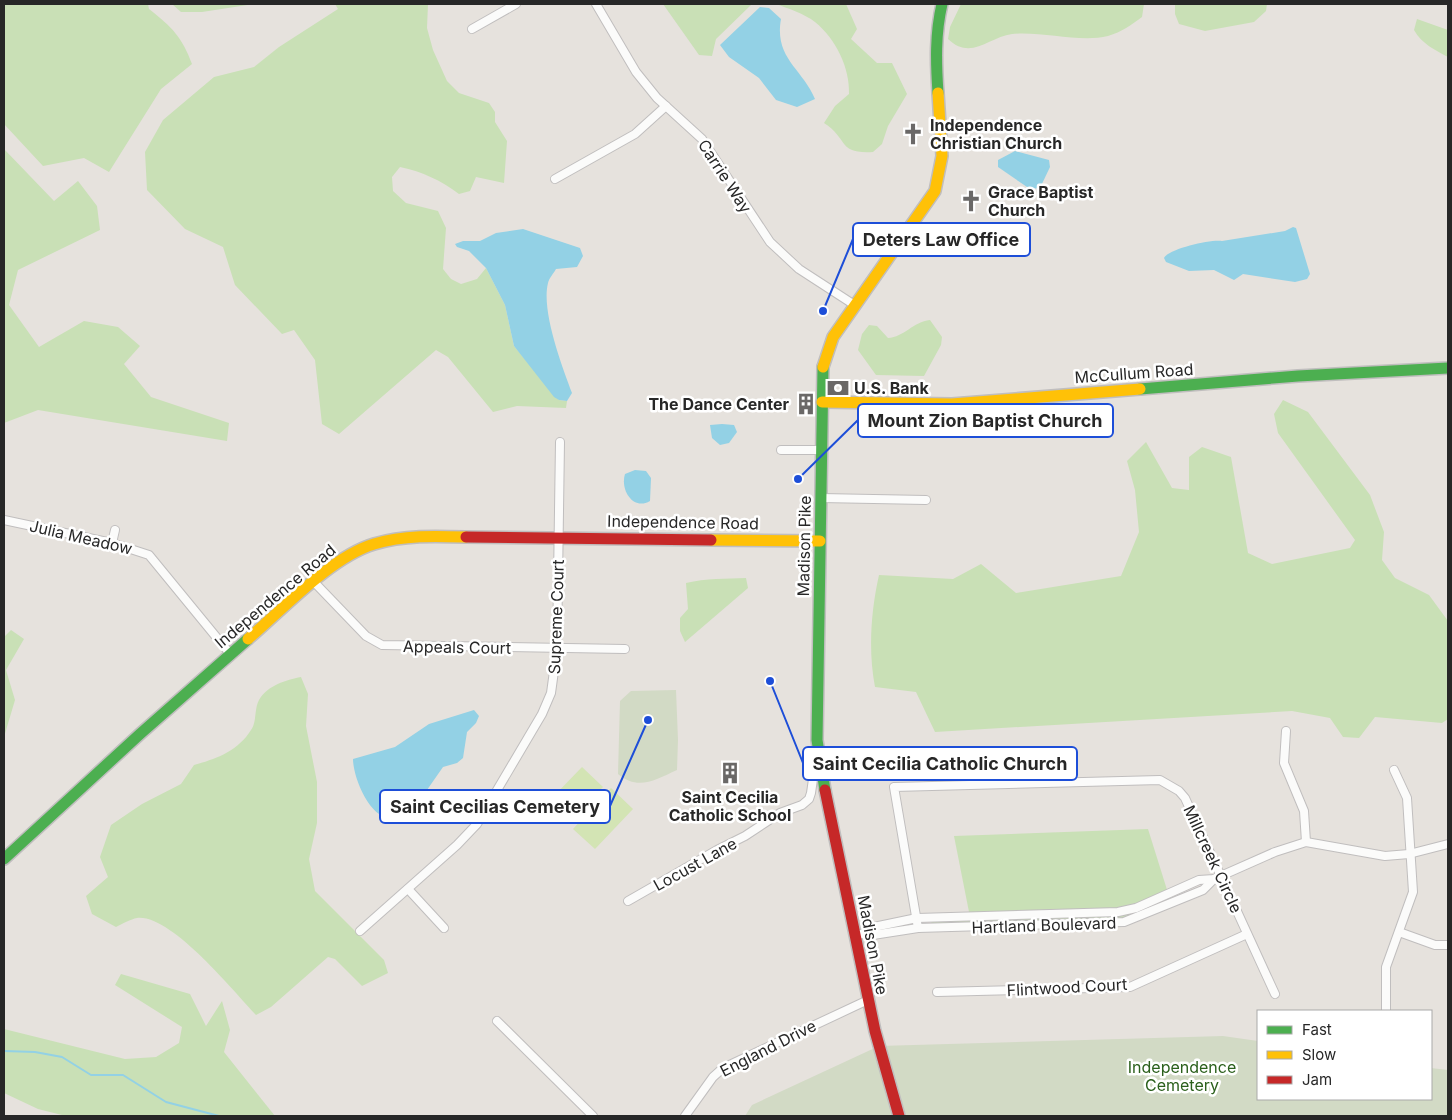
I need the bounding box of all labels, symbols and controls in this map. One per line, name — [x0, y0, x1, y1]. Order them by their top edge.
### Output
place label: Independence Christian Church — [930, 115, 1062, 153]
church icon: Independence Christian Church — [900, 121, 926, 147]
street label: Carrie Way — [694, 135, 756, 217]
place label: Grace Baptist Church — [988, 182, 1093, 220]
church icon: Grace Baptist Church — [958, 188, 984, 214]
callout: Deters Law Office — [853, 223, 1030, 256]
text: Deters Law Office — [863, 229, 1020, 250]
street label: McCullum Road — [1074, 359, 1194, 387]
bank icon: U.S. Bank — [825, 375, 851, 401]
place label: U.S. Bank — [854, 378, 929, 398]
building icon: The Dance Center — [793, 391, 819, 417]
place label: The Dance Center — [648, 394, 789, 414]
callout: Mount Zion Baptist Church — [858, 404, 1113, 437]
text: Mount Zion Baptist Church — [868, 410, 1102, 431]
street label: Madison Pike — [793, 495, 815, 597]
street label: Independence Road — [607, 511, 759, 533]
street label: Julia Meadow — [28, 515, 134, 559]
street label: Independence Road — [211, 540, 339, 652]
street label: Supreme Court — [544, 559, 568, 675]
street label: Appeals Court — [403, 636, 511, 658]
callout: Saint Cecilia Catholic Church — [803, 747, 1077, 780]
text: Saint Cecilia Catholic Church — [813, 753, 1067, 774]
building icon: Saint Cecilia Catholic School — [717, 760, 743, 786]
place label: Saint Cecilia Catholic School — [669, 787, 791, 825]
callout: Saint Cecilias Cemetery — [380, 790, 610, 823]
text: Saint Cecilias Cemetery — [390, 796, 600, 817]
street label: Millcreek Circle — [1179, 802, 1247, 916]
street label: Locust Lane — [650, 833, 740, 895]
street label: Madison Pike — [854, 894, 892, 996]
street label: Hartland Boulevard — [971, 912, 1117, 938]
street label: Flintwood Court — [1006, 974, 1128, 1000]
legend — [1257, 1010, 1432, 1100]
street label: England Drive — [717, 1015, 819, 1081]
text: Fast — [1302, 1020, 1332, 1039]
text: Slow — [1302, 1045, 1336, 1064]
park label: Independence Cemetery — [1128, 1057, 1236, 1095]
text: Jam — [1302, 1070, 1332, 1089]

